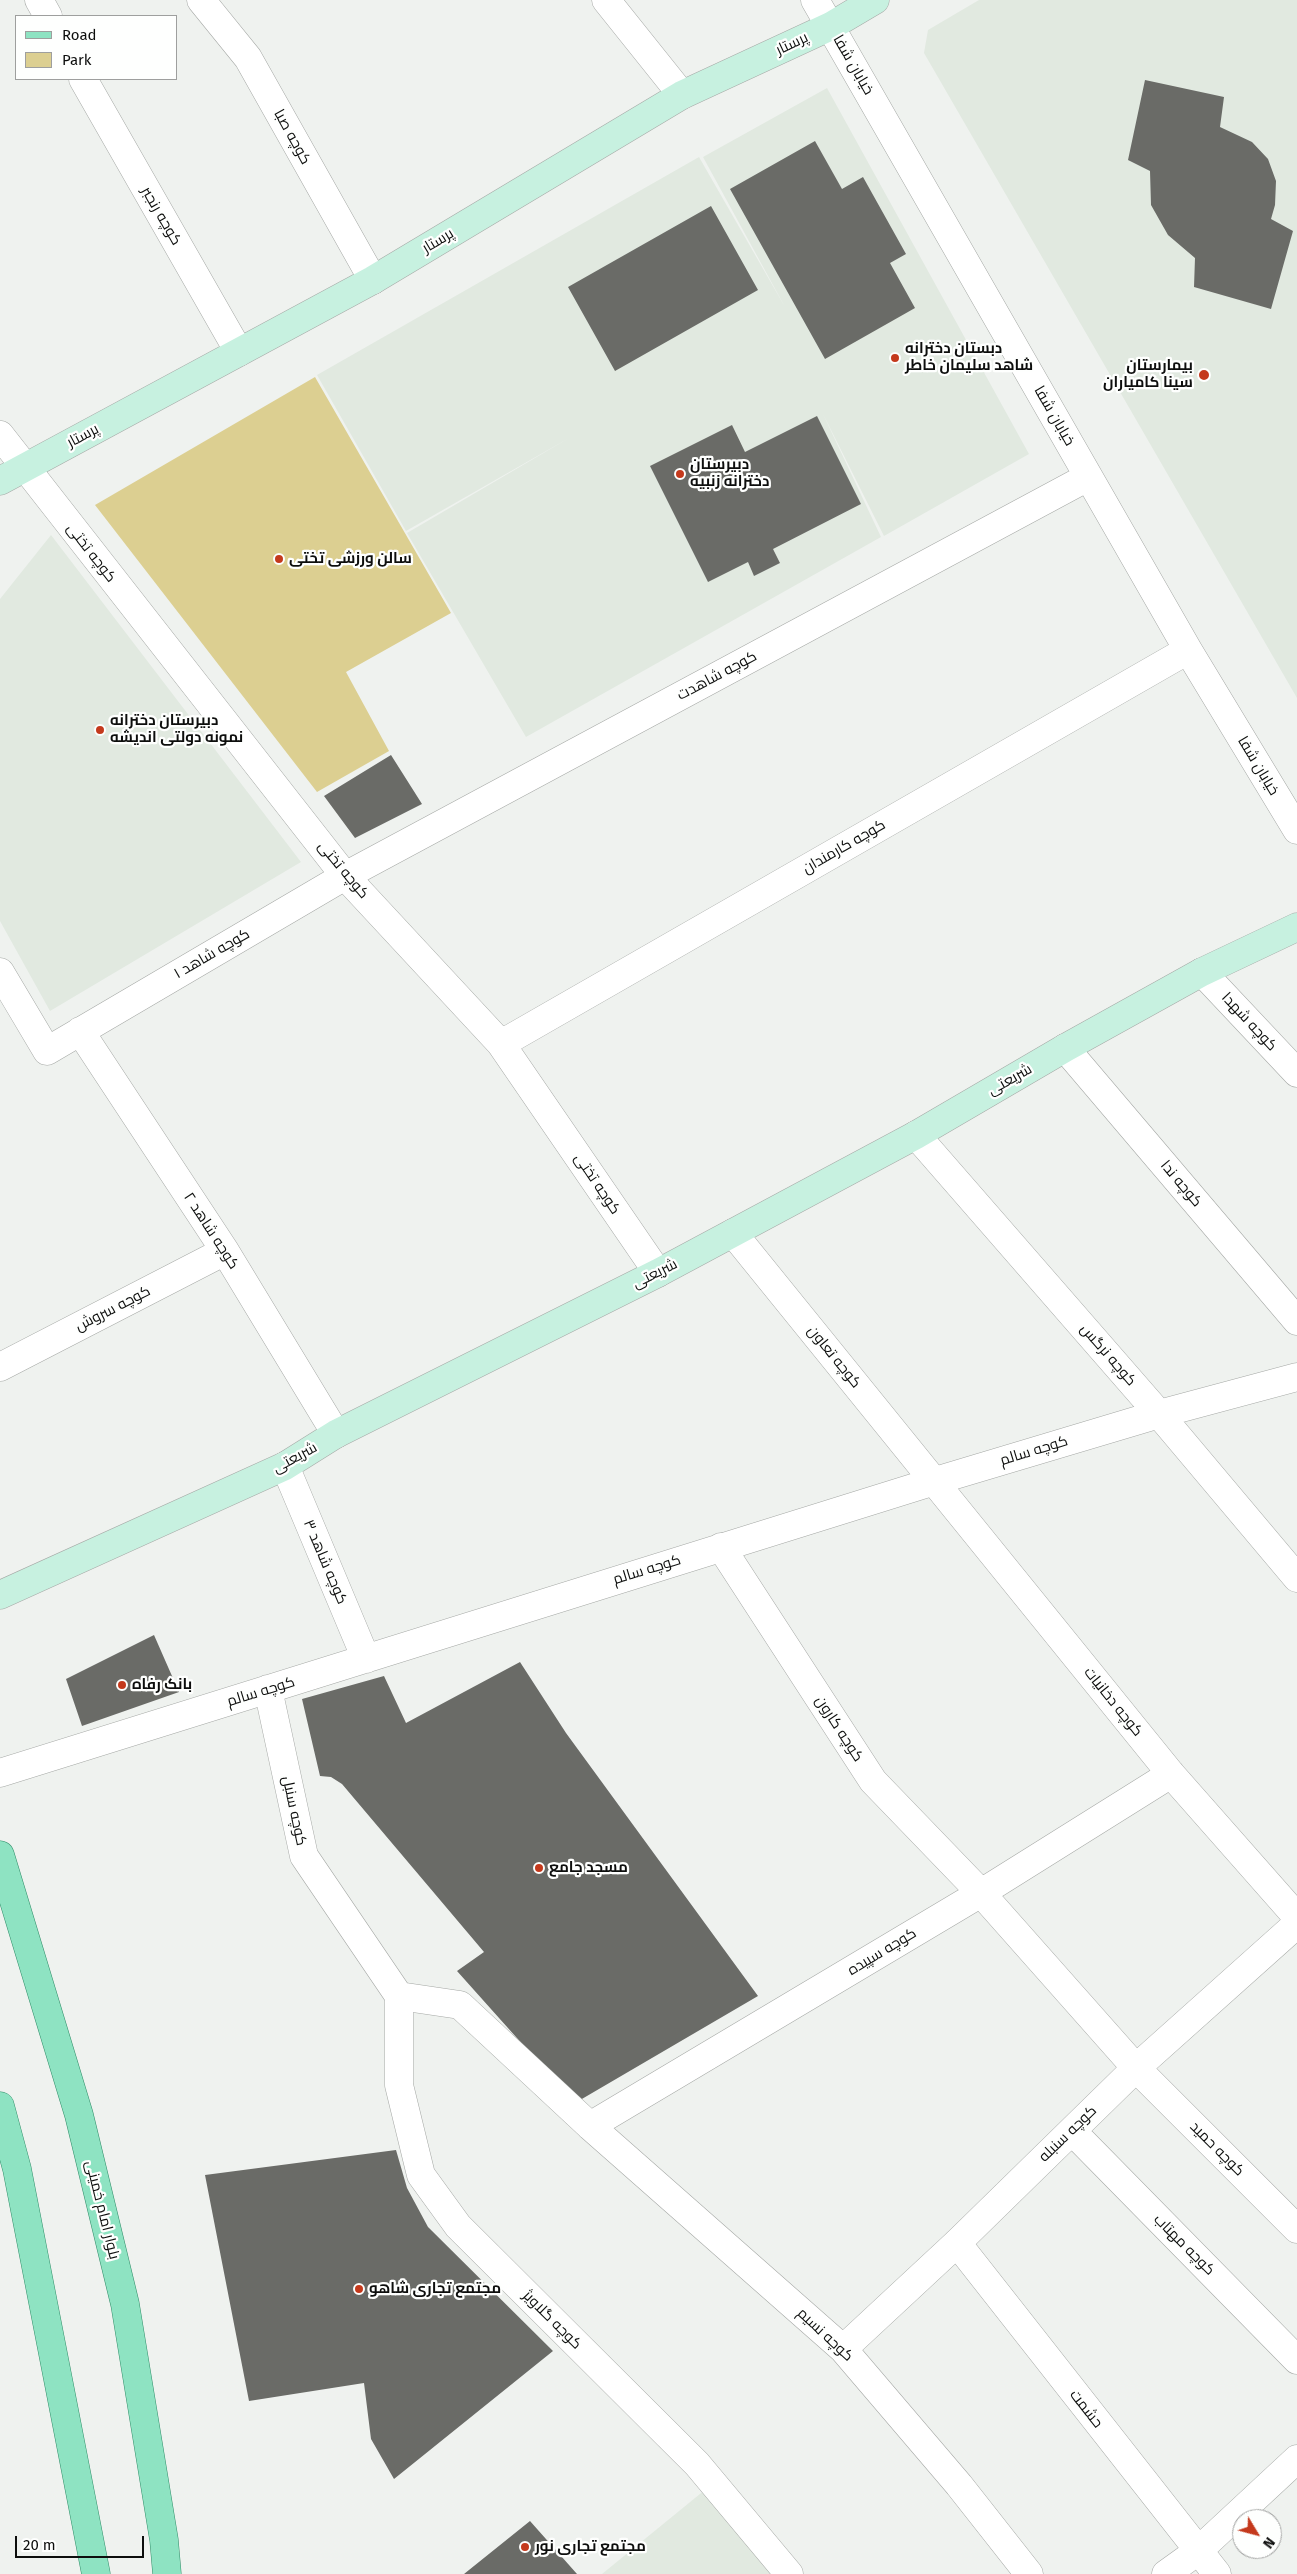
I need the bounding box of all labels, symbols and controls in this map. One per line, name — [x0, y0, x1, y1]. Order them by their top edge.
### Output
legend — [15, 15, 178, 80]
text: Road — [62, 26, 97, 44]
street label: پرستار — [773, 29, 811, 59]
street label: خیابان شفا — [829, 32, 877, 98]
text: Park — [62, 51, 92, 69]
street label: کوچه صبا — [270, 106, 314, 168]
street label: کوچه رنجبر — [137, 183, 185, 249]
street label: پرستار — [419, 225, 457, 257]
place label: دبستان دخترانه شاهد سلیمان خاطر — [905, 340, 1033, 375]
marker: دبستان دخترانه شاهد سلیمان خاطر — [889, 352, 901, 364]
place label: بیمارستان سینا کامیاران — [1103, 357, 1193, 392]
marker: بیمارستان سینا کامیاران — [1197, 368, 1211, 382]
street label: خیابان شفا — [1030, 383, 1078, 449]
street label: پرستار — [64, 420, 102, 452]
place label: دبیرستان دخترانه زنبیه — [690, 456, 769, 491]
marker: دبیرستان دخترانه زنبیه — [674, 468, 686, 480]
street label: کوچه تختی — [62, 520, 120, 586]
place label: سالن ورزشی تختی — [289, 550, 412, 568]
marker: سالن ورزشی تختی — [273, 553, 285, 565]
street label: کوچه شاهدت — [674, 647, 760, 705]
place label: دبیرستان دخترانه نمونه دولتی اندیشه — [110, 712, 243, 747]
marker: دبیرستان دخترانه نمونه دولتی اندیشه — [94, 724, 106, 736]
street label: خیابان شفا — [1233, 733, 1283, 799]
street label: کوچه کارمندان — [799, 816, 889, 878]
street label: کوچه تختی — [314, 838, 372, 902]
street label: کوچه شاهد ۱ — [171, 925, 253, 983]
street label: کوچه شهدا — [1217, 989, 1281, 1055]
street label: شریعتی — [985, 1060, 1035, 1100]
street label: کوچه تختی — [570, 1150, 624, 1218]
street label: کوچه ندا — [1156, 1157, 1206, 1211]
street label: کوچه شاهد ۲ — [180, 1189, 242, 1273]
street label: شریعتی — [630, 1255, 680, 1293]
street label: کوچه سروش — [72, 1282, 154, 1336]
street label: کوچه نرگس — [1076, 1320, 1140, 1390]
street label: کوچه تعاون — [803, 1322, 865, 1392]
street label: کوچه سالم — [998, 1432, 1070, 1470]
street label: شریعتی — [270, 1439, 320, 1477]
street label: کوچه شاهد ۳ — [299, 1517, 351, 1607]
street label: کوچه سالم — [611, 1551, 683, 1589]
street label: کوچه دخانیات — [1080, 1664, 1146, 1740]
street label: کوچه سالم — [225, 1673, 297, 1711]
place label: بانک رفاه — [132, 1676, 192, 1694]
marker: بانک رفاه — [116, 1679, 128, 1691]
street label: کوچه کارون — [811, 1693, 867, 1765]
street label: کوچه سنبل — [278, 1775, 310, 1847]
place label: مسجد جامع — [549, 1859, 628, 1877]
marker: مسجد جامع — [533, 1862, 545, 1874]
street label: کوچه سپیده — [844, 1924, 920, 1980]
street label: کوچه سنبله — [1035, 2102, 1101, 2166]
street label: کوچه حمید — [1186, 2118, 1248, 2180]
street label: بلوار امام خمینی — [81, 2159, 123, 2261]
street label: کوچه مهتاب — [1150, 2211, 1218, 2279]
place label: مجتمع تجاری شاهو — [369, 2280, 501, 2298]
marker: مجتمع تجاری شاهو — [353, 2283, 365, 2295]
street label: کوچه گلاویژ — [519, 2287, 585, 2353]
street label: کوچه نسیم — [793, 2304, 857, 2366]
street label: حشمت — [1065, 2386, 1107, 2432]
north arrow — [1232, 2509, 1282, 2559]
scale bar — [18, 2526, 146, 2558]
text: N — [1259, 2534, 1278, 2552]
text: 20 m — [23, 2536, 56, 2554]
place label: مجتمع تجاری نور — [535, 2538, 646, 2556]
marker: مجتمع تجاری نور — [519, 2541, 531, 2553]

